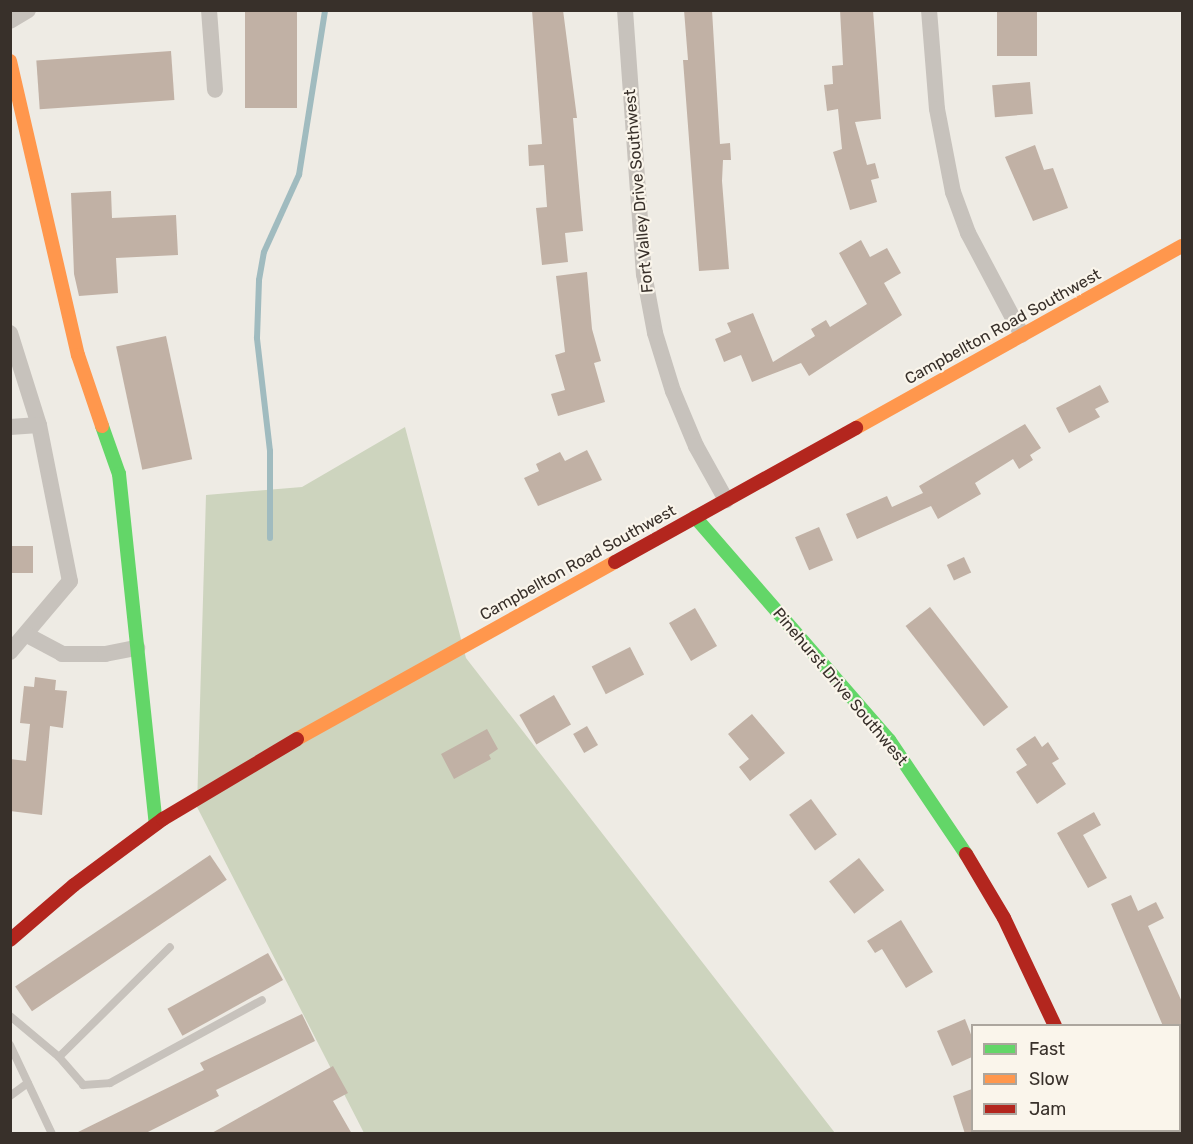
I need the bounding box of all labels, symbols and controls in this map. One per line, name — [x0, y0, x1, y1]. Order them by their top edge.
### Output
street label: Fort Valley Drive Southwest — [620, 88, 658, 294]
street label: Campbellton Road Southwest — [902, 265, 1104, 389]
street label: Campbellton Road Southwest — [477, 501, 679, 625]
street label: Pinehurst Drive Southwest — [768, 604, 912, 770]
legend — [971, 1024, 1181, 1132]
text: Fast — [1029, 1038, 1065, 1060]
text: Slow — [1029, 1068, 1069, 1090]
text: Jam — [1029, 1098, 1066, 1120]

